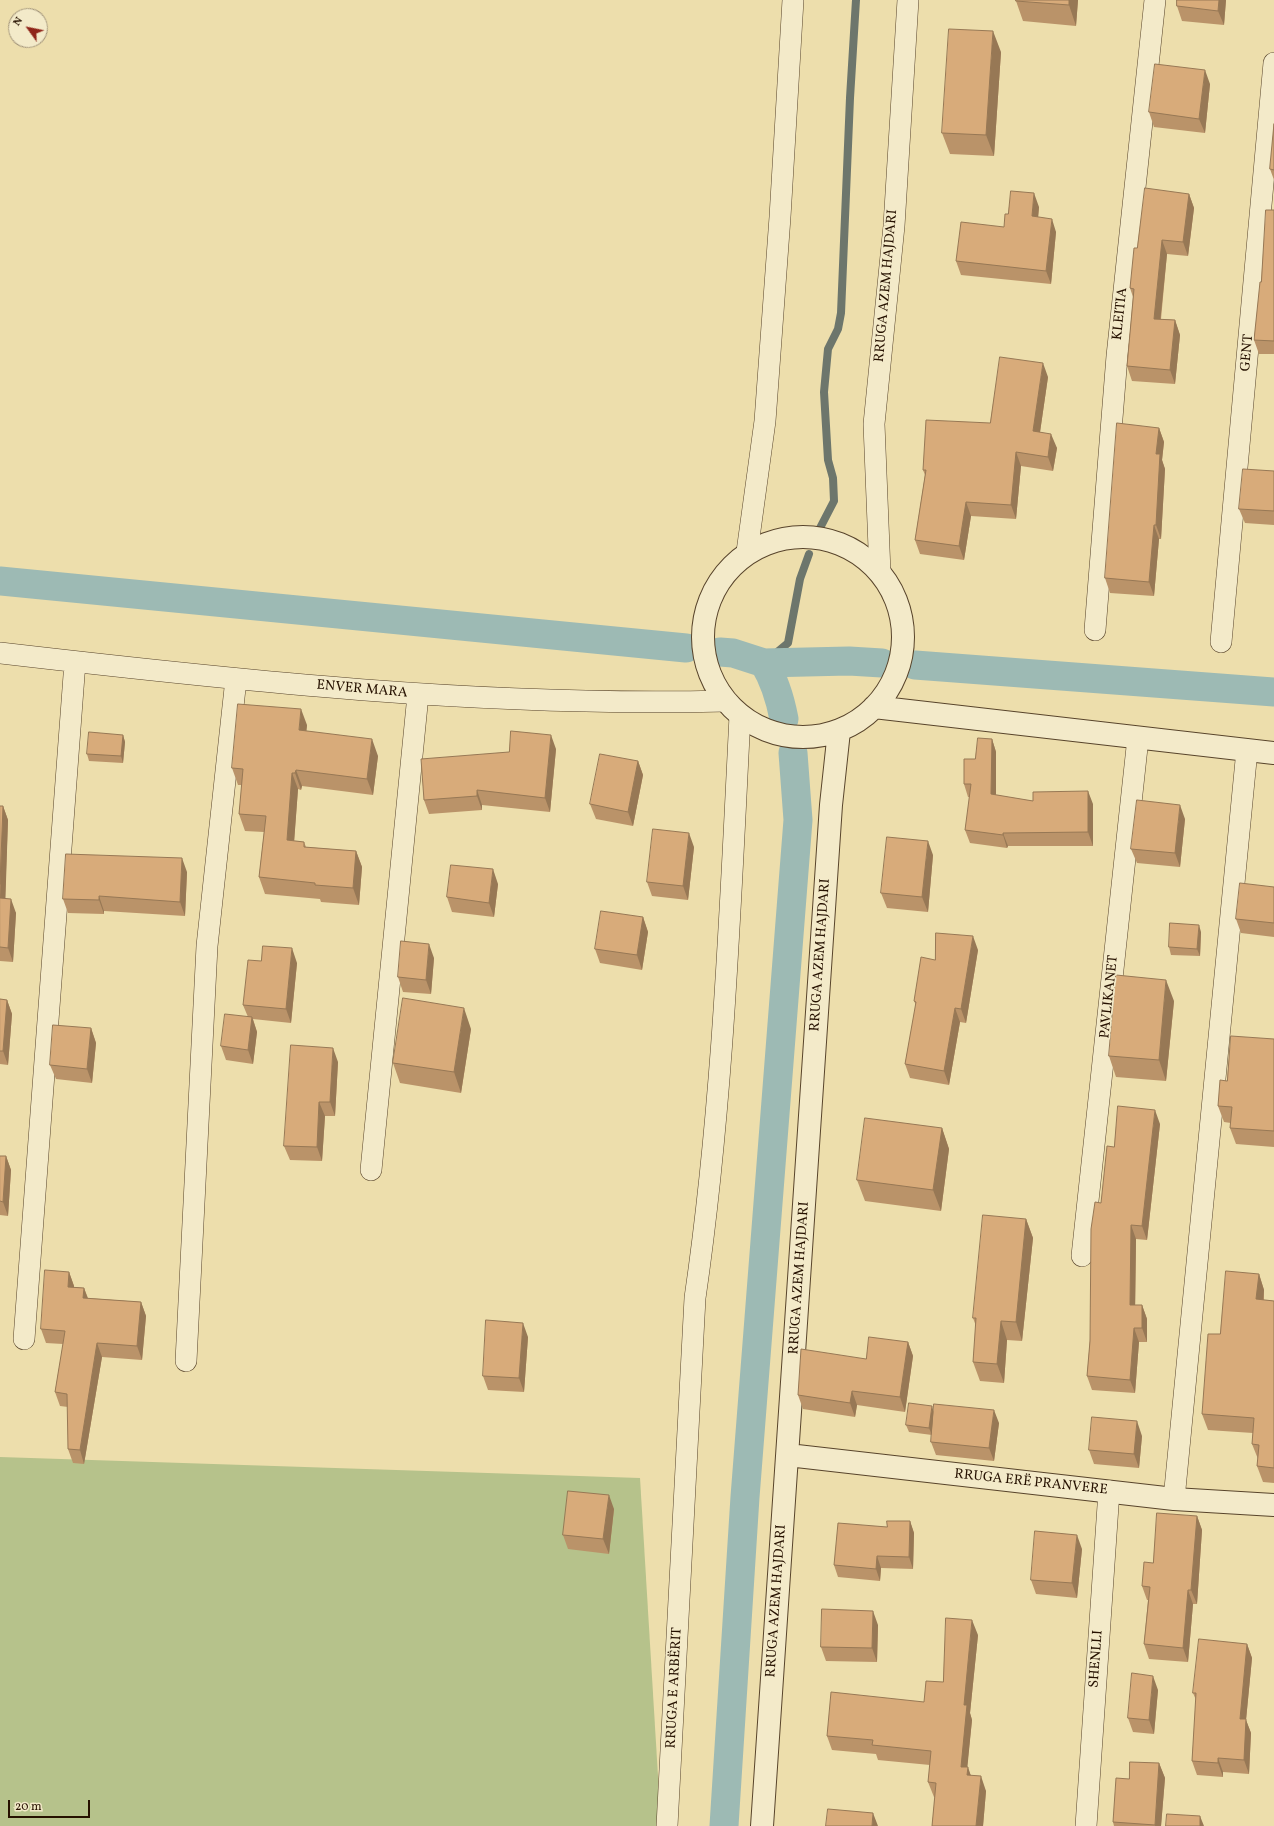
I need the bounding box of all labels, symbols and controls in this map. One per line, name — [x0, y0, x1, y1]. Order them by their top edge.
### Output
north arrow — [8, 8, 48, 48]
text: N — [10, 14, 27, 29]
street label: RRUGA AZEM HAJDARI — [872, 209, 902, 363]
street label: KLEITIA — [1110, 287, 1132, 341]
street label: GENT — [1238, 334, 1258, 372]
street label: ENVER MARA — [316, 678, 408, 702]
street label: RRUGA AZEM HAJDARI — [807, 878, 835, 1032]
street label: PAVLIKANET — [1097, 955, 1123, 1039]
street label: RRUGA AZEM HAJDARI — [786, 1201, 814, 1355]
street label: RRUGA ERË PRANVERE — [953, 1467, 1109, 1499]
street label: RRUGA AZEM HAJDARI — [763, 1524, 791, 1678]
street label: RRUGA E ARBËRIT — [663, 1627, 687, 1749]
street label: SHENLLI — [1087, 1630, 1107, 1688]
scale bar — [10, 1792, 92, 1818]
text: 20 m — [15, 1799, 42, 1815]

